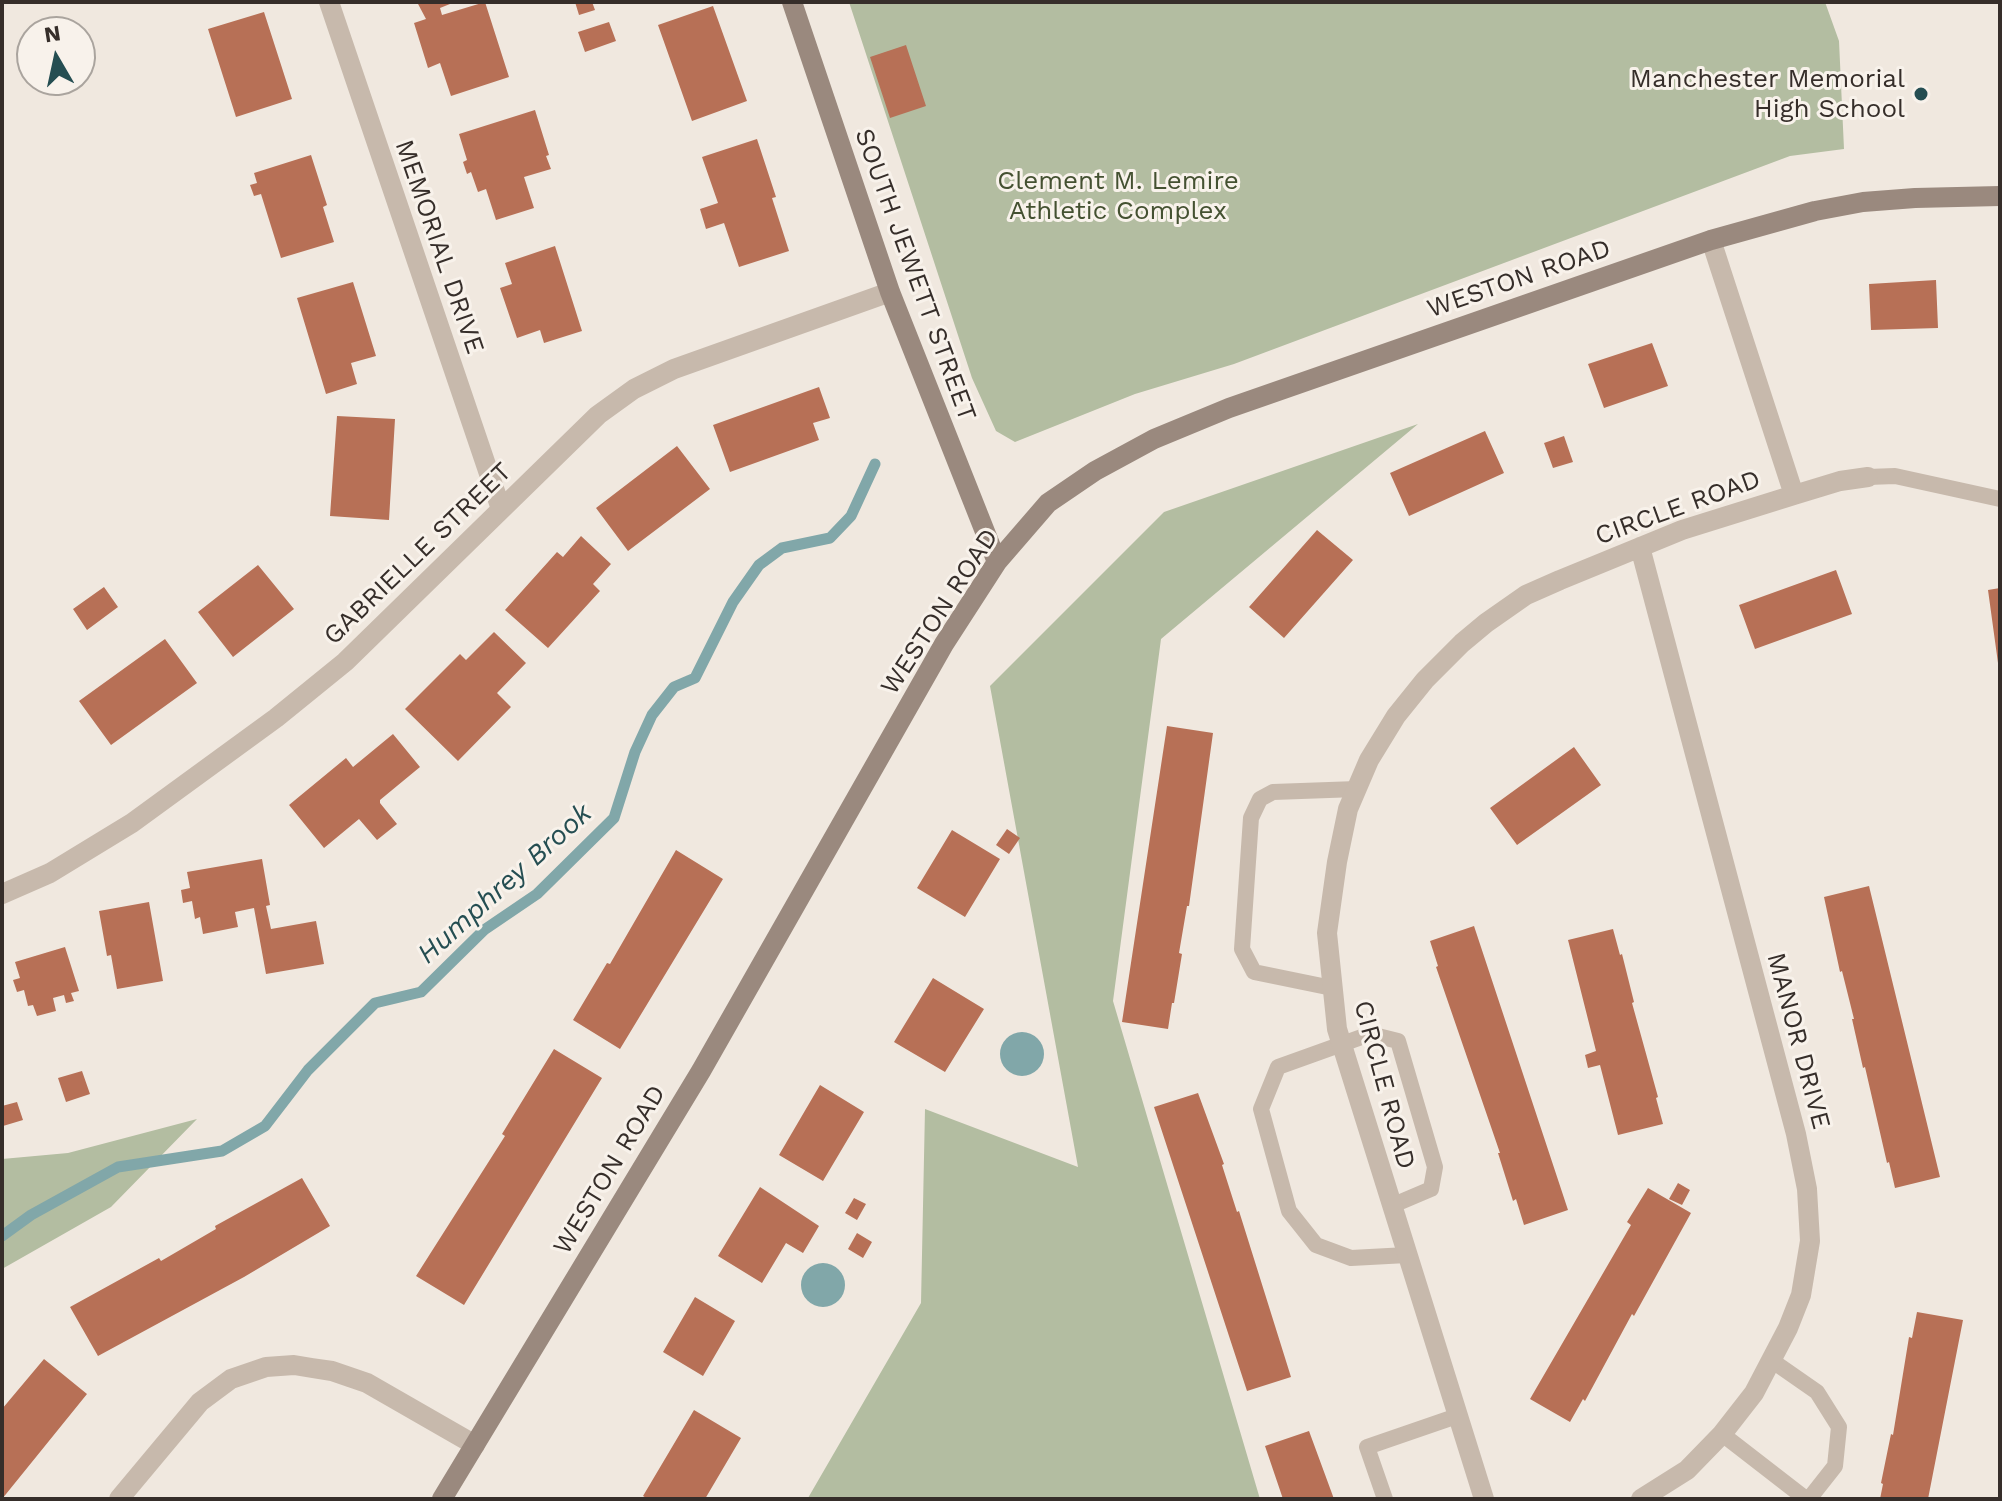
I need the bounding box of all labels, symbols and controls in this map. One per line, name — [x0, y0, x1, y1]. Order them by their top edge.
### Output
north arrow — [16, 16, 96, 96]
text: N — [42, 20, 62, 47]
place label: Manchester Memorial High School — [1630, 63, 1905, 124]
marker: Manchester Memorial High School — [1912, 85, 1930, 103]
street label: SOUTH JEWETT STREET — [847, 124, 983, 426]
street label: MEMORIAL DRIVE — [388, 136, 490, 358]
park label: Clement M. Lemire Athletic Complex — [997, 165, 1239, 226]
street label: WESTON ROAD — [1423, 233, 1615, 325]
street label: GABRIELLE STREET — [318, 456, 518, 652]
street label: CIRCLE ROAD — [1591, 464, 1765, 552]
street label: WESTON ROAD — [875, 523, 1005, 701]
water label: Humphrey Brook — [411, 797, 599, 971]
street label: MANOR DRIVE — [1759, 949, 1837, 1133]
street label: CIRCLE ROAD — [1346, 997, 1422, 1173]
street label: WESTON ROAD — [547, 1080, 673, 1260]

